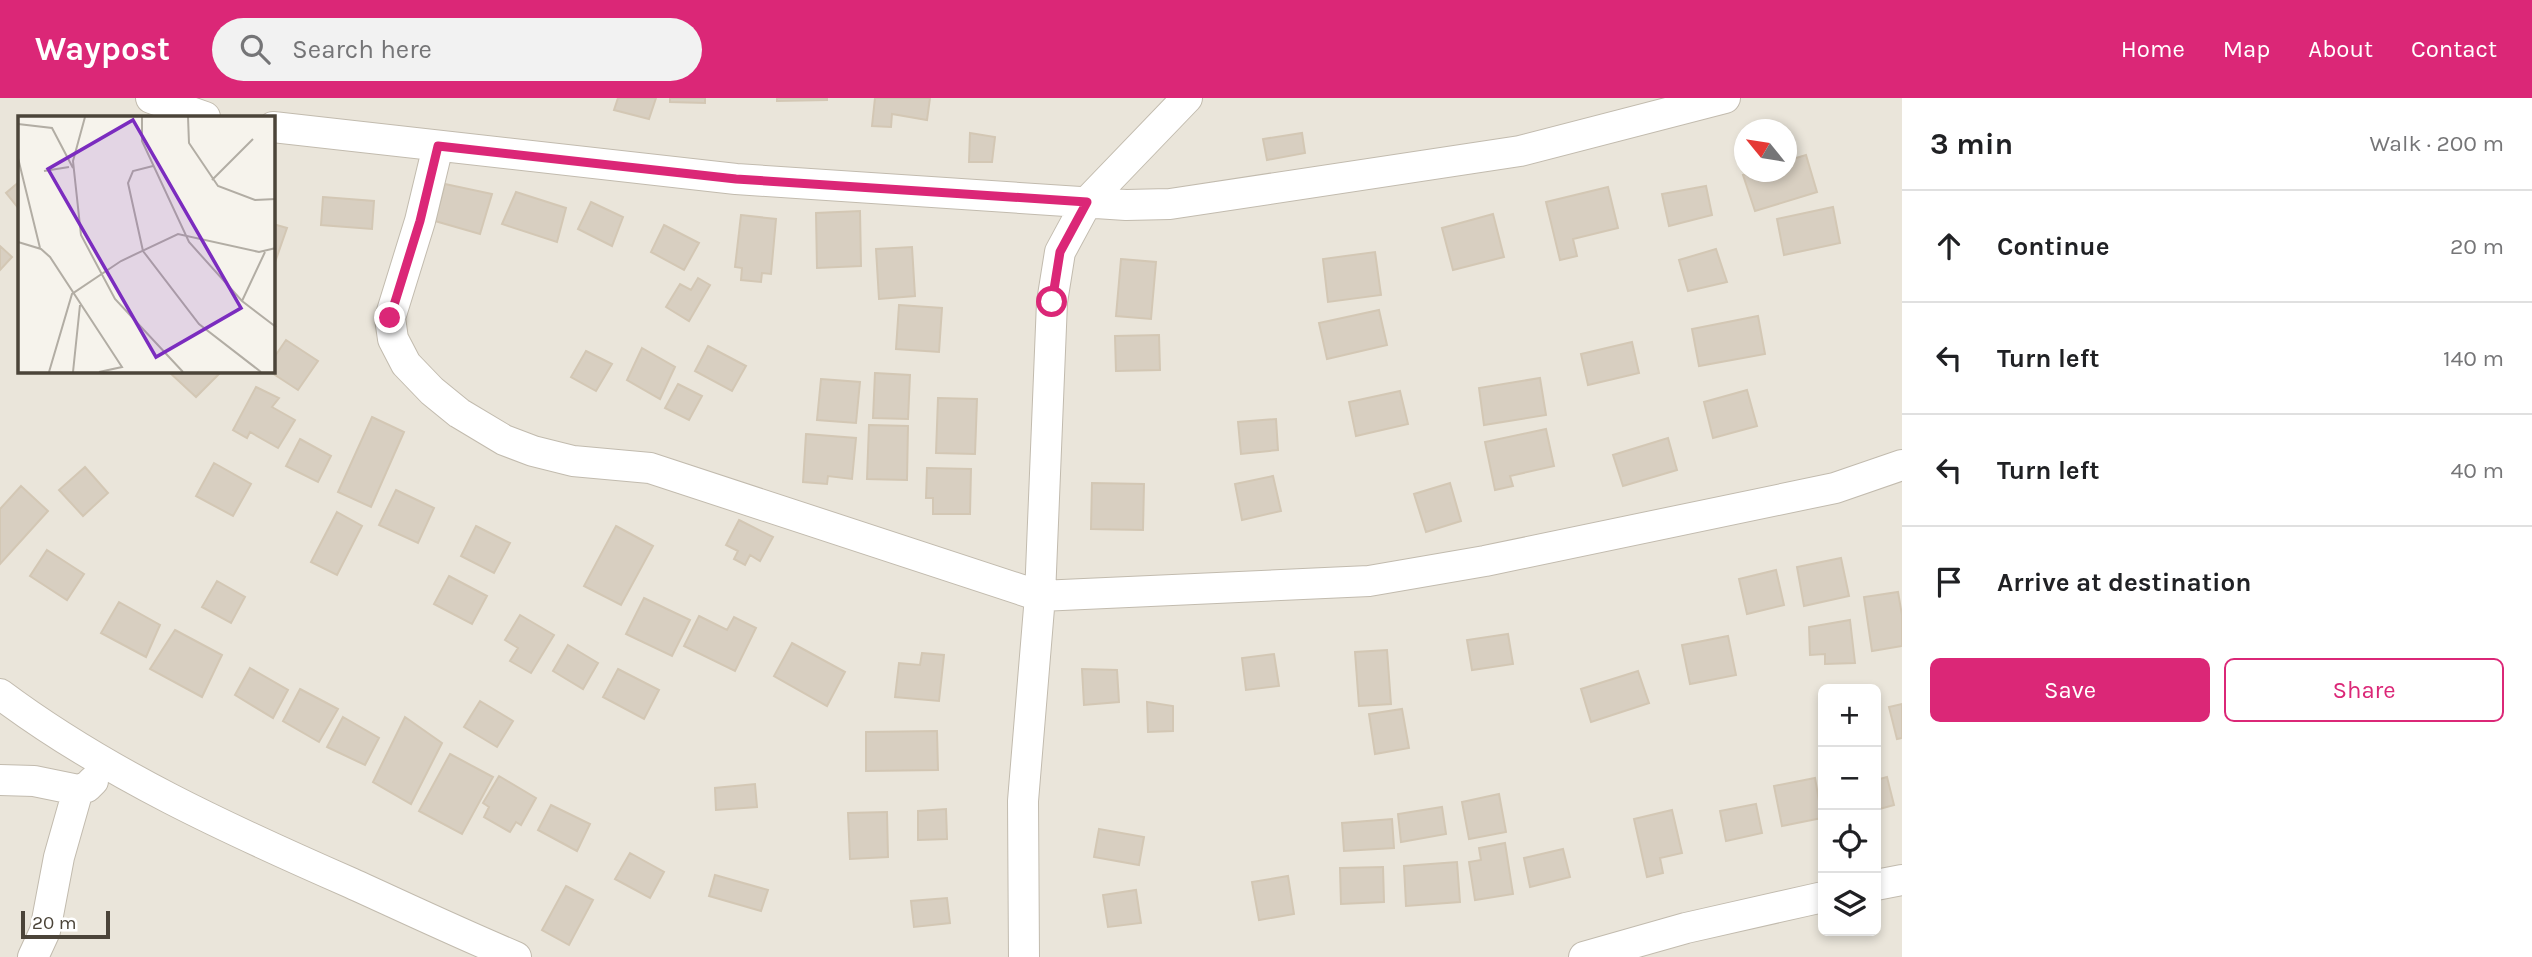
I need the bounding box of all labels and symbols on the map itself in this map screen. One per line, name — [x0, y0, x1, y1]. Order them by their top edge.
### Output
inset map — [18, 116, 275, 373]
north arrow — [1734, 119, 1797, 182]
route start — [1036, 286, 1067, 317]
route end — [374, 302, 405, 333]
scale bar — [21, 908, 110, 940]

